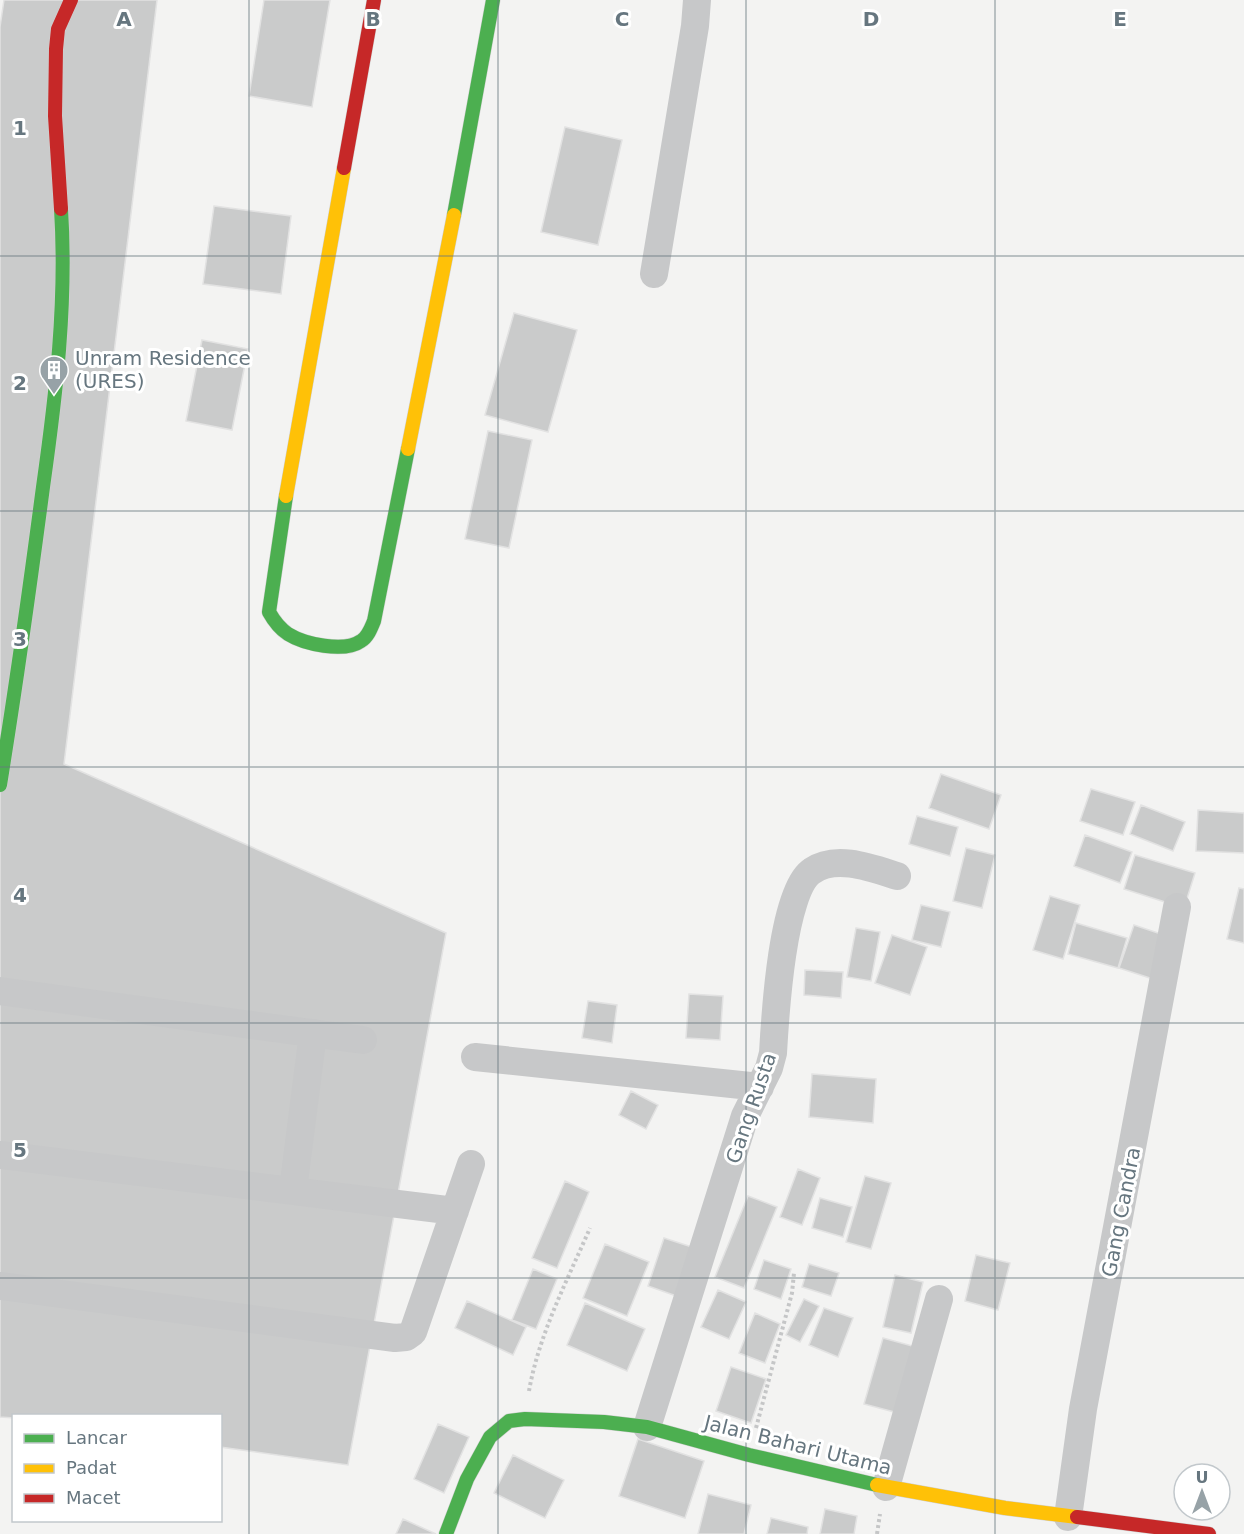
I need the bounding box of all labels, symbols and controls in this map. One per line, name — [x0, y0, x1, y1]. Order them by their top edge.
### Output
text: A — [116, 7, 132, 31]
text: B — [365, 7, 381, 31]
text: C — [615, 7, 629, 31]
text: D — [863, 7, 879, 31]
text: E — [1113, 7, 1127, 31]
text: 1 — [13, 116, 27, 140]
place label: Unram Residence (URES) — [75, 346, 251, 393]
building icon: Unram Residence (URES) — [38, 354, 70, 396]
text: 2 — [13, 371, 27, 395]
text: 3 — [13, 627, 27, 651]
text: 4 — [13, 883, 27, 907]
street label: Gang Rusta — [721, 1049, 781, 1167]
text: 5 — [13, 1138, 27, 1162]
street label: Gang Candra — [1097, 1145, 1145, 1279]
street label: Jalan Bahari Utama — [700, 1410, 894, 1480]
legend — [12, 1414, 222, 1522]
text: Lancar — [66, 1427, 127, 1448]
text: Padat — [66, 1457, 117, 1478]
north arrow — [1172, 1462, 1232, 1522]
text: U — [1196, 1468, 1209, 1487]
text: Macet — [66, 1487, 121, 1508]

